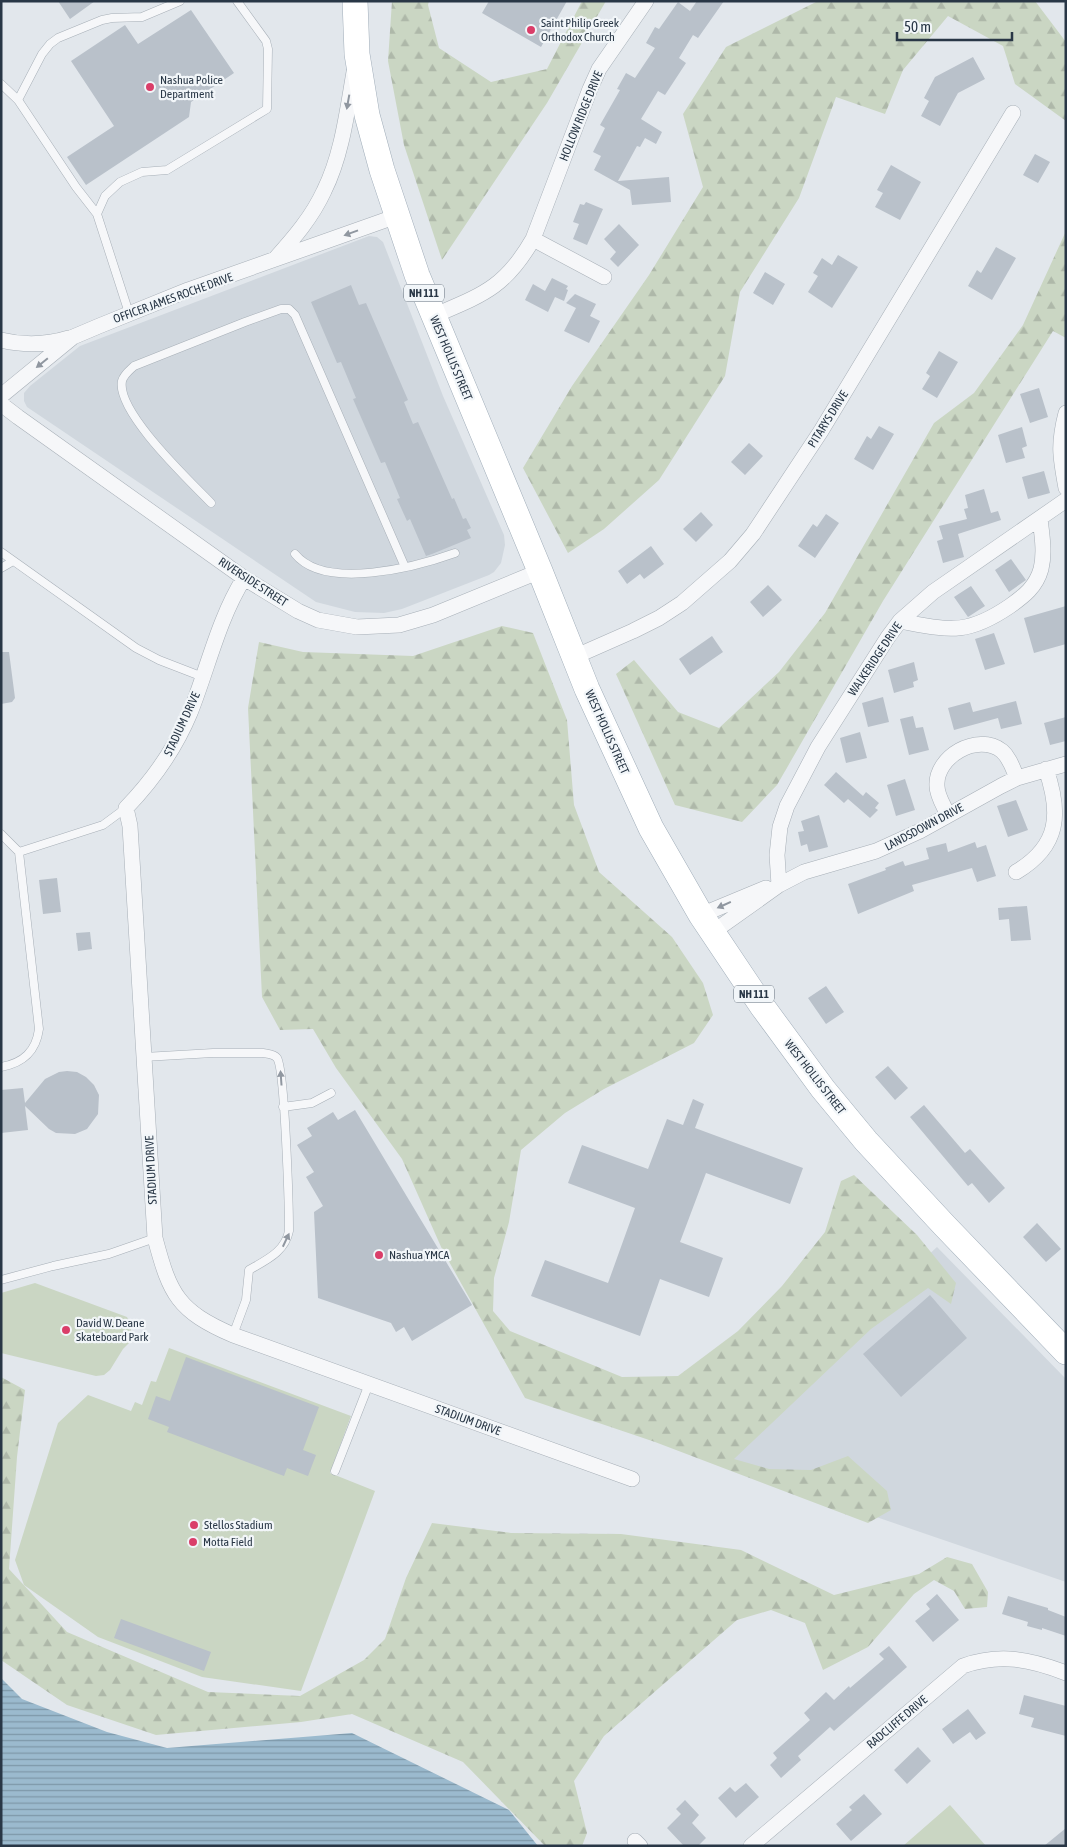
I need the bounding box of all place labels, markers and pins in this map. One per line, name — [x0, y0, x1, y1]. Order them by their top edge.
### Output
place label: Saint Philip Greek Orthodox Church — [541, 16, 620, 44]
marker: Saint Philip Greek Orthodox Church — [525, 24, 537, 36]
place label: Nashua Police Department — [160, 73, 223, 101]
marker: Nashua Police Department — [144, 81, 156, 93]
place label: Nashua YMCA — [389, 1248, 450, 1262]
marker: Nashua YMCA — [373, 1249, 385, 1261]
place label: David W. Deane Skateboard Park — [76, 1316, 149, 1344]
marker: David W. Deane Skateboard Park — [60, 1324, 72, 1336]
place label: Stellos Stadium — [204, 1518, 273, 1532]
marker: Stellos Stadium — [188, 1519, 200, 1531]
place label: Motta Field — [203, 1535, 253, 1549]
marker: Motta Field — [187, 1536, 199, 1548]

